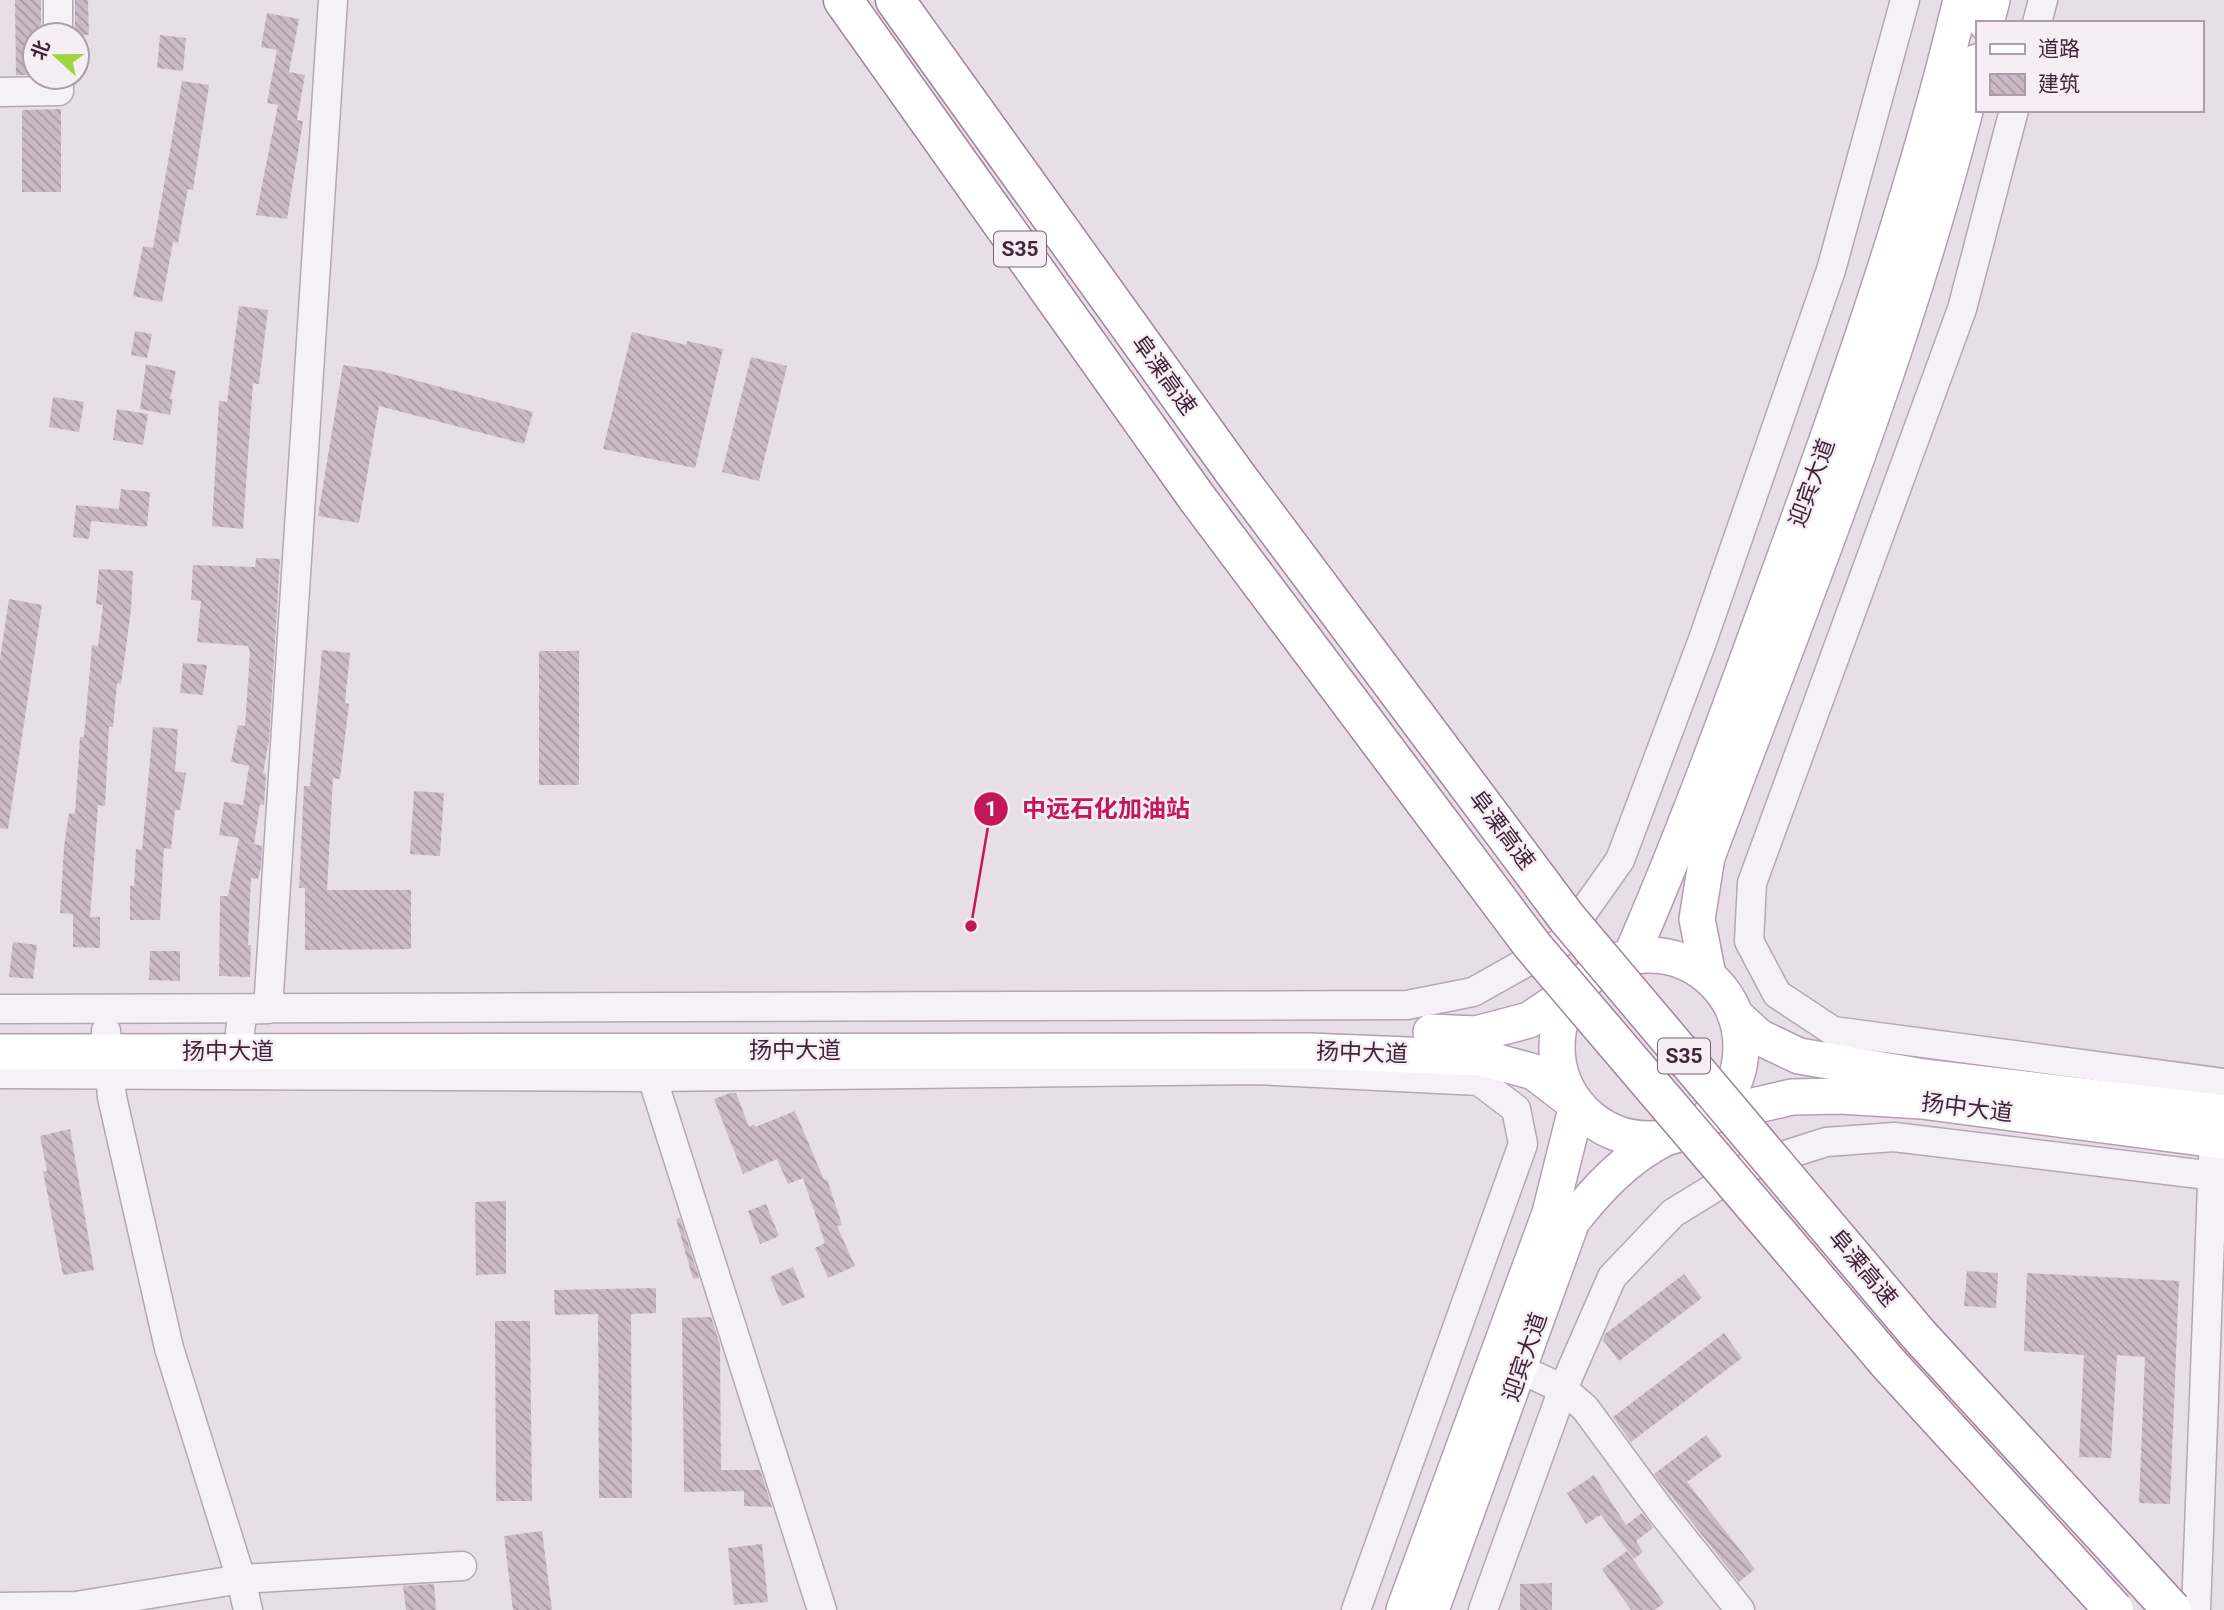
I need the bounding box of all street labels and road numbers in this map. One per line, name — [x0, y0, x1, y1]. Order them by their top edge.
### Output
road number: S35 — [994, 232, 1046, 266]
street label: 阜溧高速 — [1126, 330, 1202, 420]
street label: 迎宾大道 — [1784, 435, 1840, 531]
street label: 阜溧高速 — [1464, 785, 1540, 875]
street label: 扬中大道 — [749, 1037, 841, 1064]
street label: 扬中大道 — [182, 1038, 274, 1065]
street label: 扬中大道 — [1316, 1038, 1408, 1068]
road number: S35 — [1658, 1038, 1710, 1074]
street label: 扬中大道 — [1920, 1089, 2014, 1127]
street label: 阜溧高速 — [1823, 1224, 1903, 1312]
street label: 迎宾大道 — [1497, 1309, 1553, 1405]

